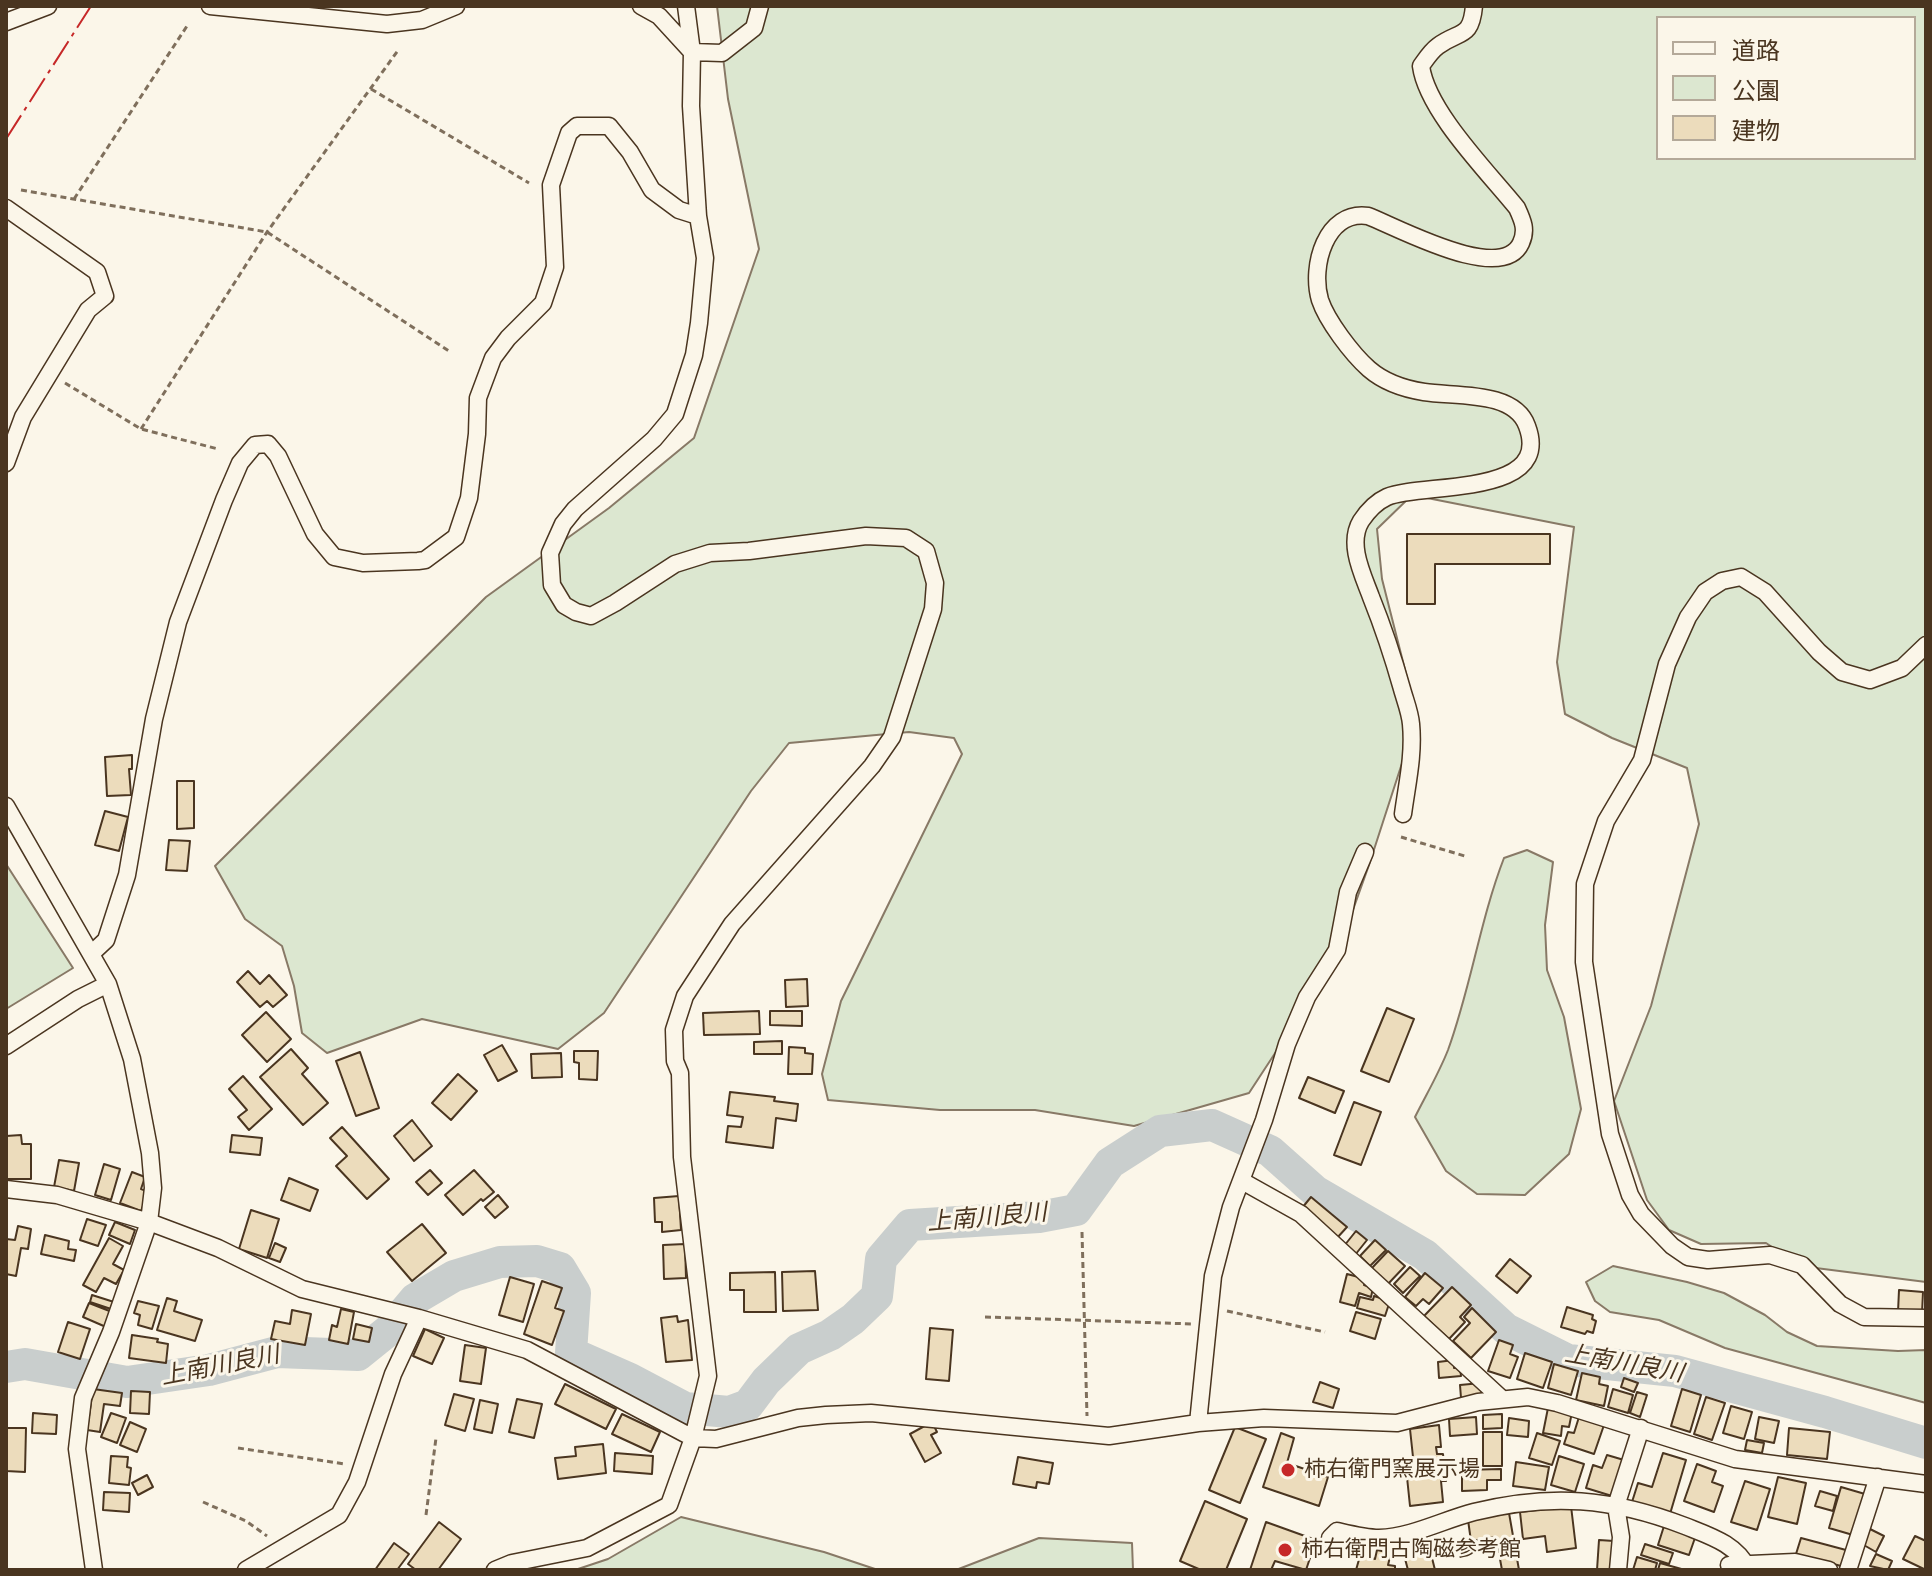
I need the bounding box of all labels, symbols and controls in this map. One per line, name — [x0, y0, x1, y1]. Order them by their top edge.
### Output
legend — [1656, 16, 1916, 160]
text: 道路 — [1732, 34, 1780, 66]
text: 公園 — [1732, 74, 1780, 106]
text: 建物 — [1732, 114, 1780, 146]
water label: 上南川良川 — [926, 1198, 1048, 1238]
water label: 上南川良川 — [1562, 1339, 1686, 1389]
water label: 上南川良川 — [158, 1340, 282, 1392]
place label: 柿右衛門窯展示場 — [1304, 1457, 1480, 1483]
marker: 柿右衛門窯展示場 — [1279, 1461, 1297, 1479]
place label: 柿右衛門古陶磁参考館 — [1301, 1537, 1521, 1563]
marker: 柿右衛門古陶磁参考館 — [1276, 1541, 1294, 1559]

